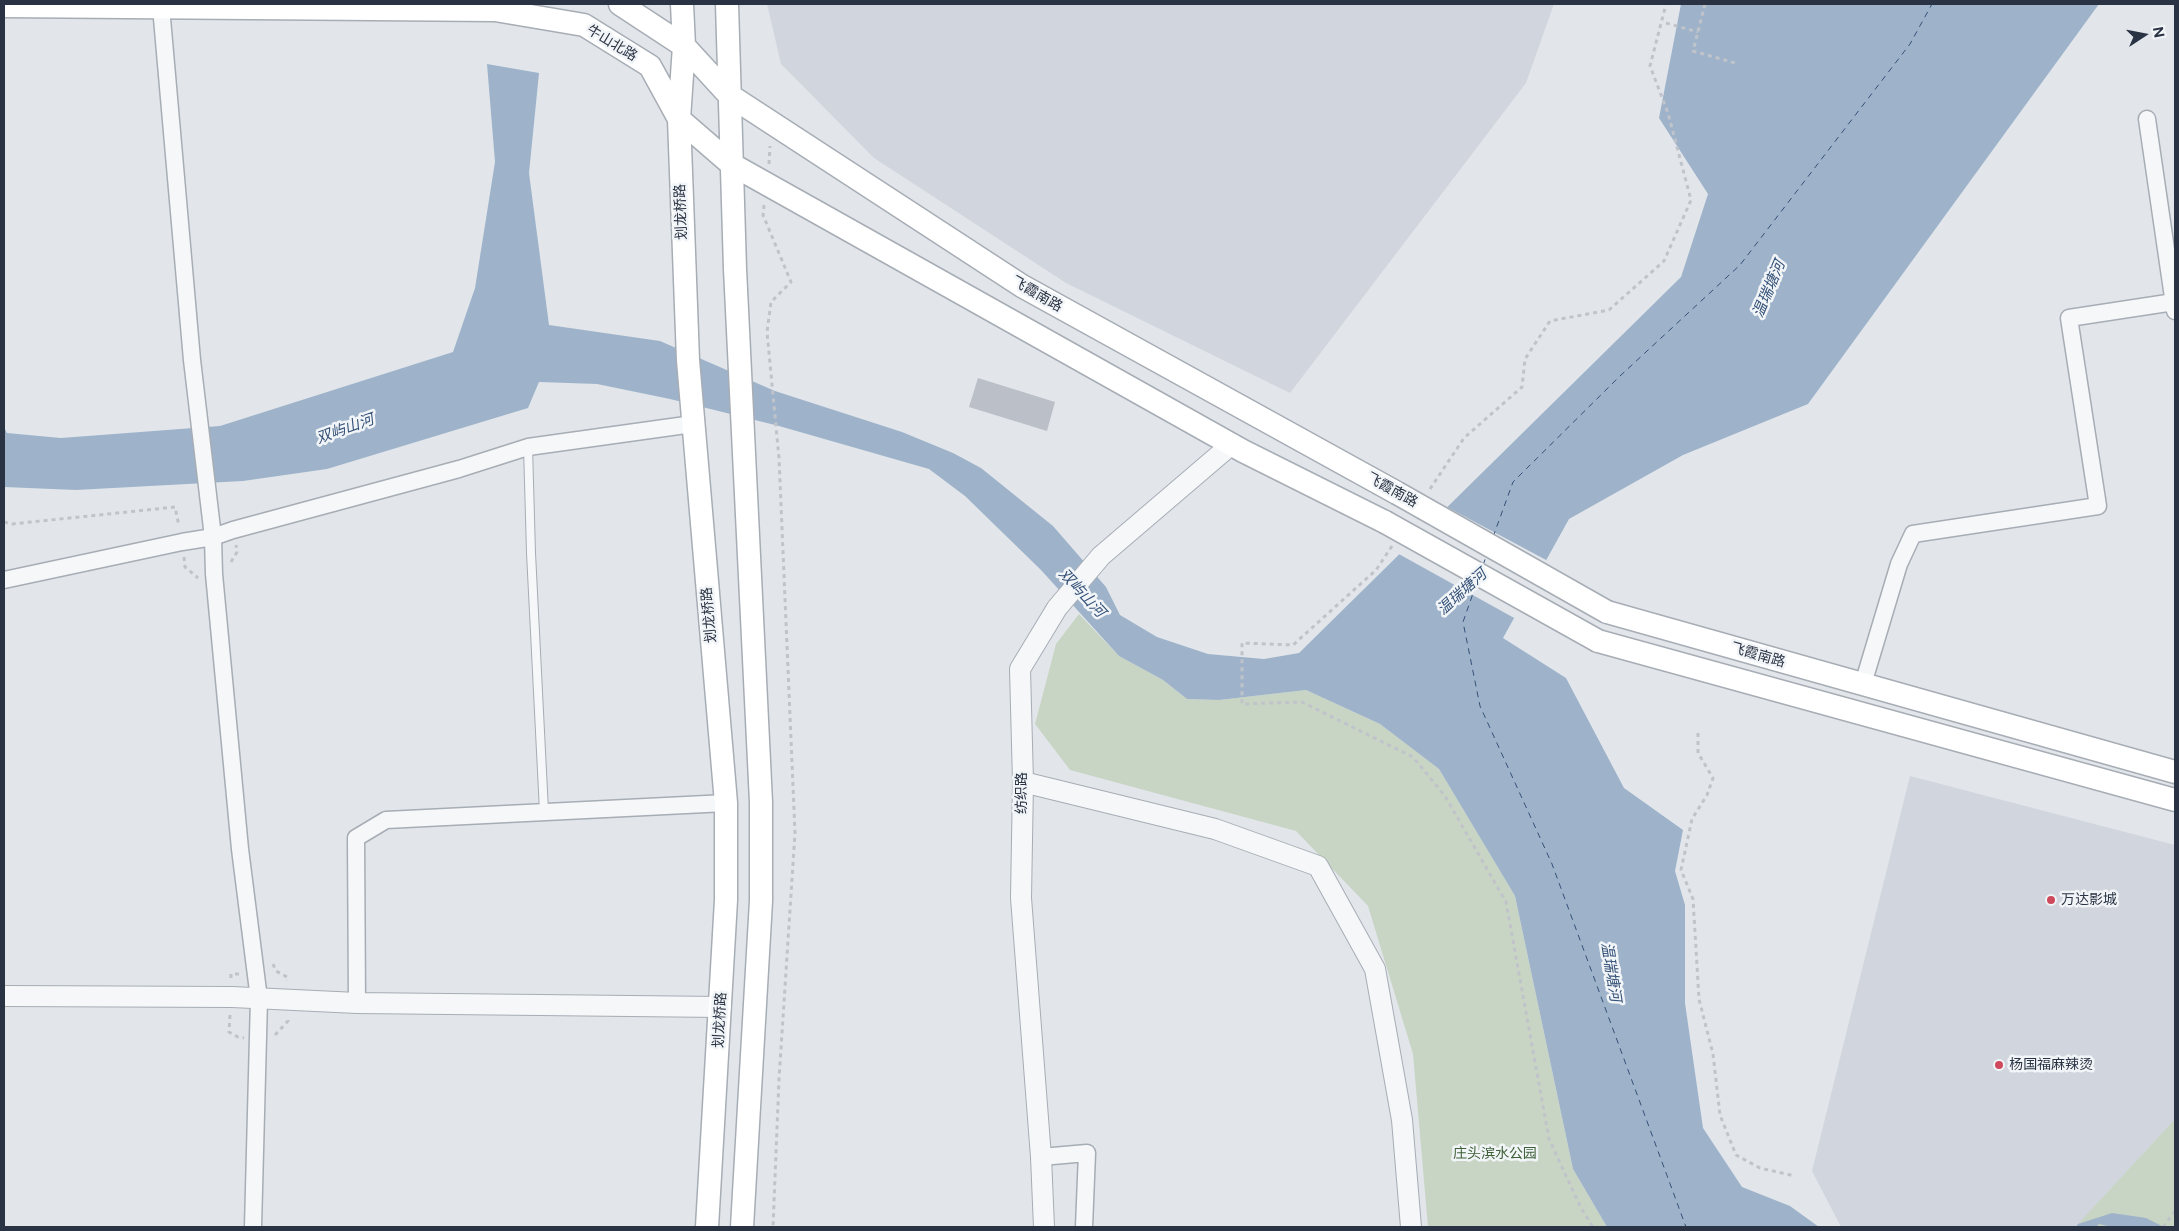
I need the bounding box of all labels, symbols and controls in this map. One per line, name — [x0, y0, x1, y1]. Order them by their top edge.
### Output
north arrow — [2119, 10, 2169, 60]
street label: 牛山北路 — [584, 21, 640, 65]
text: N — [2150, 25, 2168, 39]
street label: 划龙桥路 — [672, 184, 690, 240]
water label: 温瑞塘河 — [1749, 258, 1789, 320]
street label: 飞霞南路 — [1009, 273, 1065, 315]
water label: 双屿山河 — [314, 410, 376, 448]
street label: 飞霞南路 — [1363, 469, 1421, 511]
water label: 双屿山河 — [1055, 565, 1109, 621]
water label: 温瑞塘河 — [1434, 565, 1490, 619]
street label: 划龙桥路 — [698, 586, 720, 644]
street label: 飞霞南路 — [1729, 639, 1787, 671]
street label: 纺织路 — [1014, 772, 1030, 814]
place label: 万达影城 — [2061, 892, 2117, 908]
marker: 万达影城 — [2045, 894, 2057, 906]
water label: 温瑞塘河 — [1597, 941, 1625, 1003]
street label: 划龙桥路 — [710, 992, 730, 1048]
place label: 杨国福麻辣烫 — [2009, 1057, 2093, 1073]
marker: 杨国福麻辣烫 — [1993, 1059, 2005, 1071]
park label: 庄头滨水公园 — [1453, 1146, 1537, 1162]

